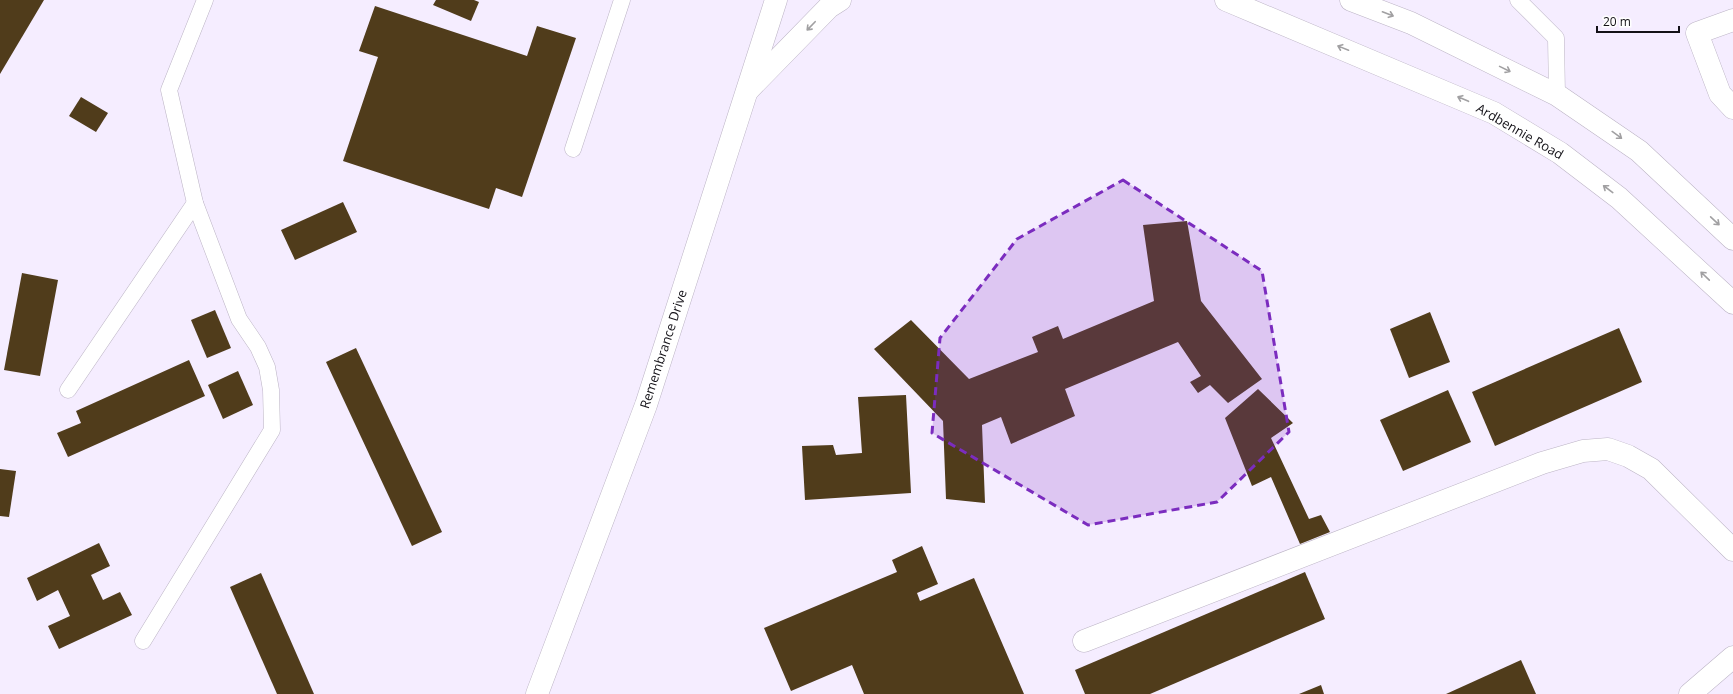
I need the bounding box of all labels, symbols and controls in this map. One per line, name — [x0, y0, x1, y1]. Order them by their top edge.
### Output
scale bar — [1597, 8, 1679, 34]
one-way arrow — [1381, 11, 1393, 19]
text: 20 m — [1603, 13, 1631, 30]
one-way arrow — [806, 21, 816, 31]
one-way arrow — [1338, 44, 1350, 52]
one-way arrow — [1499, 66, 1511, 74]
one-way arrow — [1457, 95, 1469, 102]
street label: Ardbennie Road — [1473, 99, 1567, 163]
one-way arrow — [1611, 131, 1622, 140]
one-way arrow — [1603, 185, 1614, 194]
one-way arrow — [1709, 216, 1719, 225]
one-way arrow — [1700, 272, 1710, 281]
street label: Remembrance Drive — [635, 287, 691, 411]

